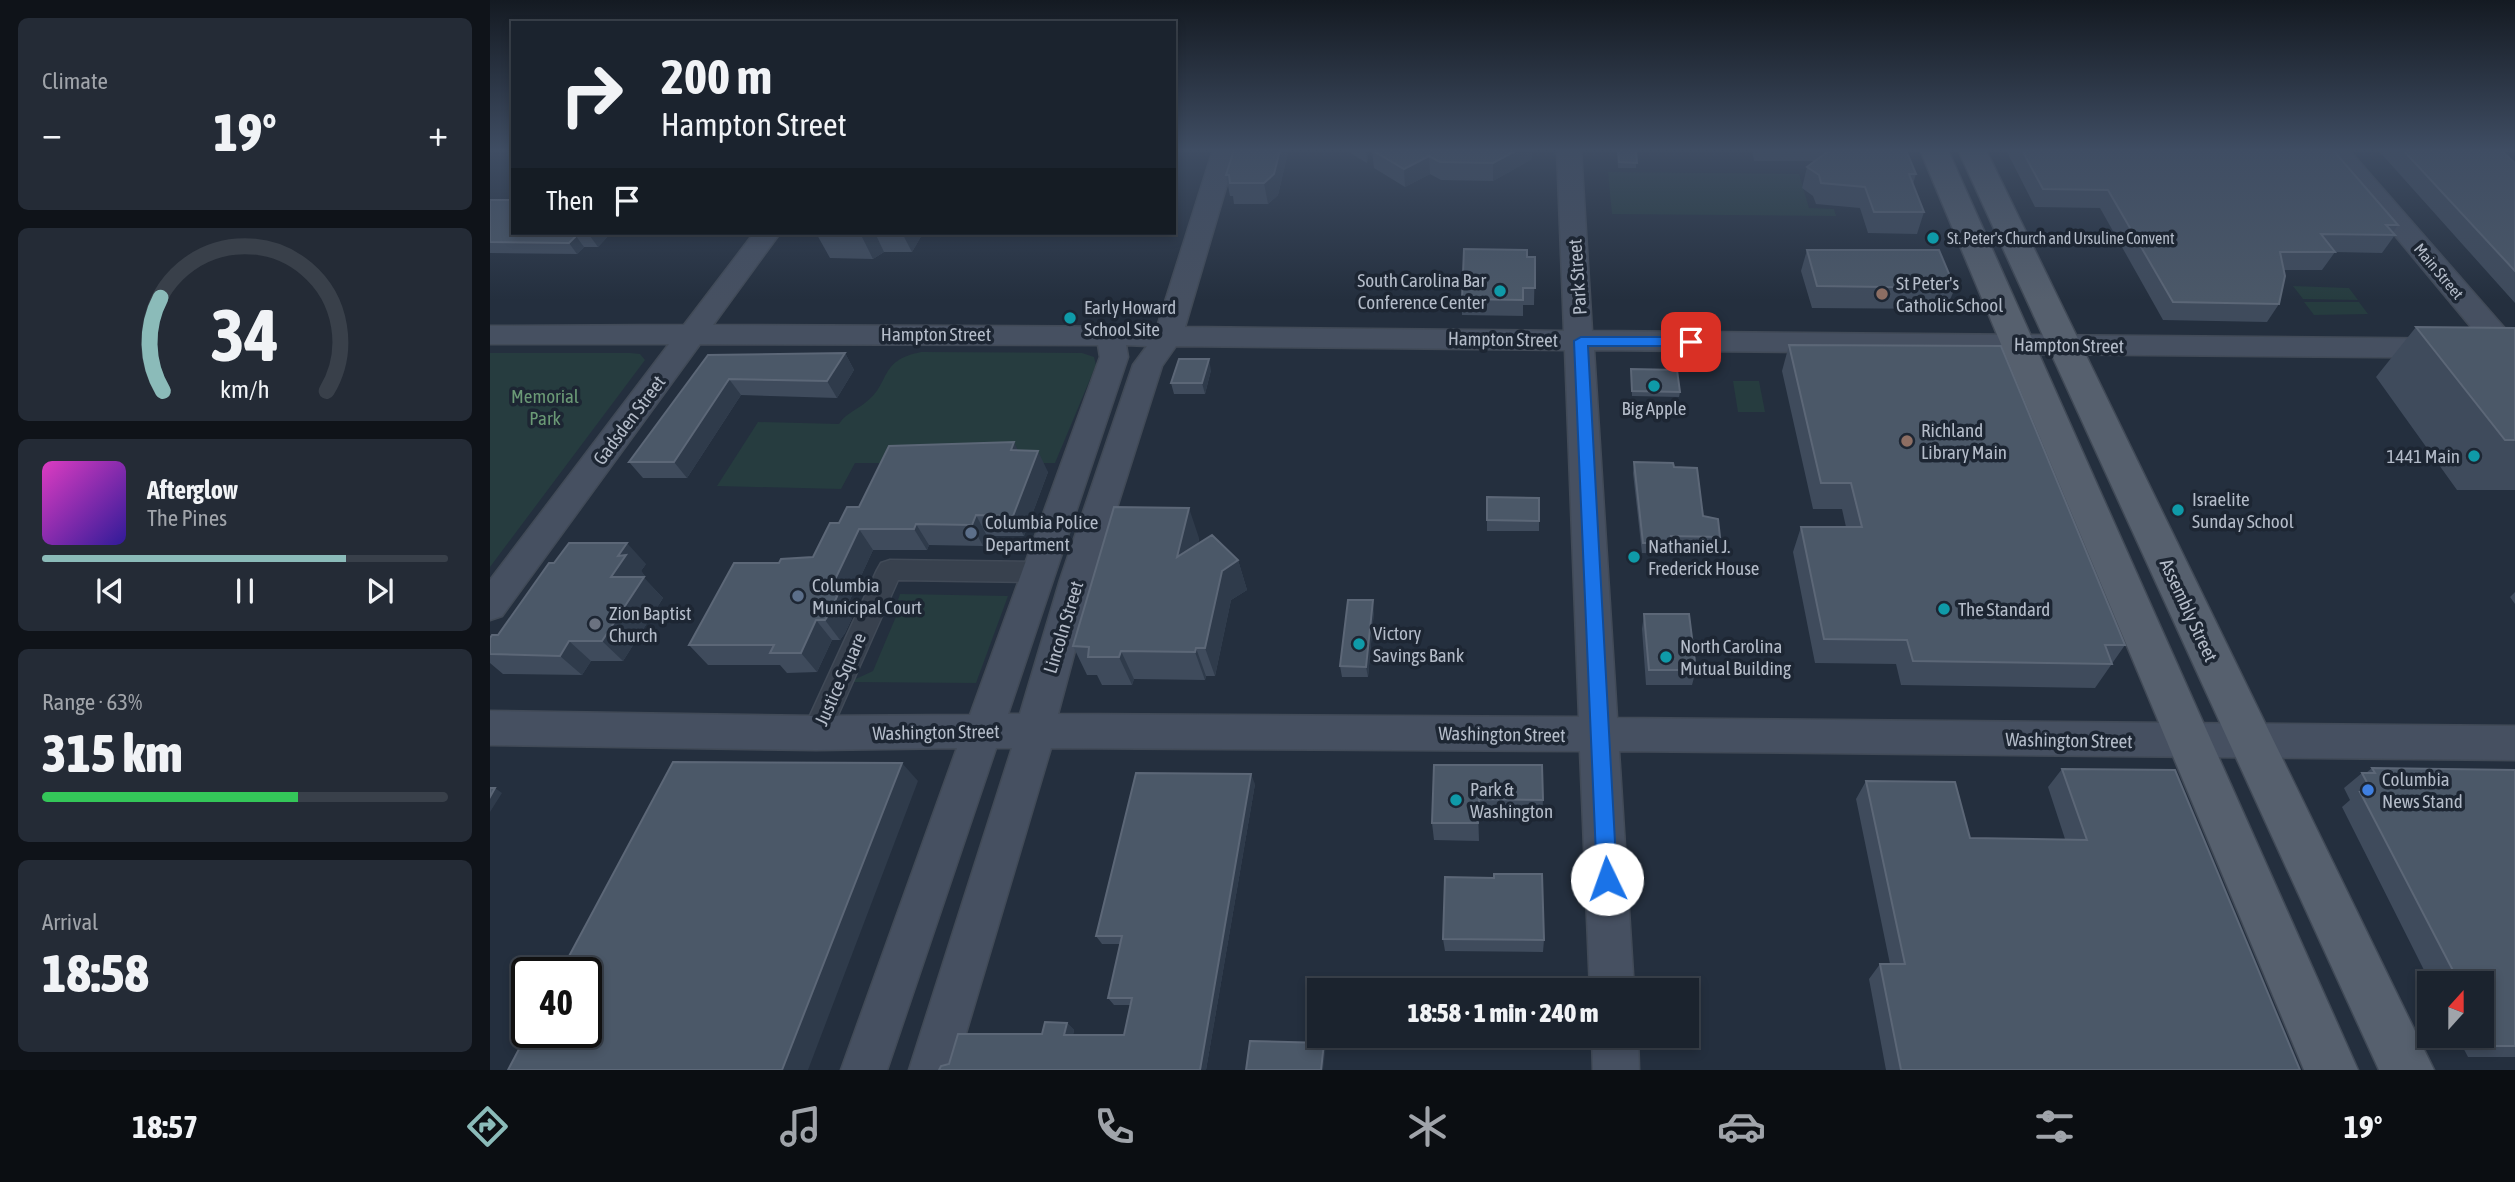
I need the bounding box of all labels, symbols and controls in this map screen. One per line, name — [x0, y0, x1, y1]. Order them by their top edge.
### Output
text: 200 m — [661, 48, 772, 104]
icon: right — [546, 49, 637, 140]
text: Climate — [42, 68, 108, 94]
text: 19° — [213, 102, 277, 162]
text: Hampton Street — [661, 106, 847, 143]
text: − — [42, 111, 62, 154]
text: + — [428, 111, 448, 154]
icon: arrive — [608, 182, 646, 220]
text: Then — [546, 186, 594, 216]
place label: St. Peter's Church and Ursuline Convent — [1947, 229, 2175, 247]
marker: St. Peter's Church and Ursuline Convent — [1925, 230, 1941, 246]
street label: Park Street — [1563, 238, 1591, 316]
street label: Main Street — [2411, 240, 2468, 303]
place label: South Carolina Bar Conference Center — [1357, 269, 1486, 313]
place label: St Peter's Catholic School — [1896, 272, 2003, 316]
marker: South Carolina Bar Conference Center — [1492, 283, 1508, 299]
marker: St Peter's Catholic School — [1874, 286, 1890, 302]
text: 34 — [211, 293, 279, 376]
place label: Early Howard School Site — [1084, 296, 1176, 340]
marker: Early Howard School Site — [1062, 310, 1078, 326]
pin — [1661, 312, 1721, 372]
street label: Hampton Street — [881, 323, 991, 345]
icon: arrive — [1672, 323, 1710, 361]
street label: Hampton Street — [1448, 327, 1558, 351]
street label: Hampton Street — [2014, 333, 2124, 357]
street label: Gadsden Street — [588, 371, 670, 469]
text: km/h — [220, 374, 270, 402]
marker: Big Apple — [1646, 378, 1662, 394]
park label: Memorial Park — [511, 385, 579, 429]
place label: Big Apple — [1622, 397, 1686, 419]
place label: Richland Library Main — [1921, 419, 2007, 463]
marker: Richland Library Main — [1899, 433, 1915, 449]
place label: 1441 Main — [2387, 445, 2460, 467]
marker: 1441 Main — [2466, 448, 2482, 464]
text: Afterglow — [147, 475, 238, 505]
place label: Israelite Sunday School — [2192, 488, 2294, 532]
marker: Israelite Sunday School — [2170, 502, 2186, 518]
text: The Pines — [147, 505, 227, 531]
place label: Columbia Police Department — [985, 511, 1098, 555]
marker: Columbia Police Department — [963, 525, 979, 541]
place label: Nathaniel J. Frederick House — [1648, 535, 1760, 579]
marker: Nathaniel J. Frederick House — [1626, 549, 1642, 565]
street label: Assembly Street — [2156, 555, 2222, 665]
icon: previous — [91, 572, 129, 610]
icon: pause — [226, 572, 264, 610]
icon: next — [361, 572, 399, 610]
place label: Columbia Municipal Court — [812, 574, 922, 618]
street label: Lincoln Street — [1039, 578, 1087, 676]
marker: Columbia Municipal Court — [790, 588, 806, 604]
place label: The Standard — [1958, 598, 2050, 620]
marker: The Standard — [1936, 601, 1952, 617]
place label: Zion Baptist Church — [609, 602, 692, 646]
marker: Zion Baptist Church — [587, 616, 603, 632]
place label: Victory Savings Bank — [1373, 622, 1465, 666]
street label: Justice Square — [810, 629, 870, 729]
place label: North Carolina Mutual Building — [1680, 635, 1792, 679]
marker: Victory Savings Bank — [1351, 636, 1367, 652]
marker: North Carolina Mutual Building — [1658, 649, 1674, 665]
text: Range · 63% — [42, 689, 142, 715]
street label: Washington Street — [872, 720, 1000, 744]
street label: Washington Street — [1438, 722, 1566, 746]
text: 315 km — [42, 723, 183, 783]
street label: Washington Street — [2005, 728, 2133, 752]
place label: Columbia News Stand — [2382, 768, 2463, 812]
place label: Park & Washington — [1470, 778, 1553, 822]
marker: Columbia News Stand — [2360, 782, 2376, 798]
marker: Park & Washington — [1448, 792, 1464, 808]
position arrow — [1570, 842, 1644, 916]
text: Arrival — [42, 909, 98, 935]
text: 18:58 — [42, 943, 149, 1003]
speed limit sign: 40 — [511, 957, 602, 1048]
north arrow — [2417, 971, 2494, 1048]
map controls — [2417, 971, 2494, 1048]
text: 18:58 · 1 min · 240 m — [1408, 998, 1598, 1028]
icon: directions — [463, 1102, 512, 1151]
icon: music — [776, 1102, 825, 1151]
icon: phone — [1090, 1102, 1139, 1151]
icon: climate — [1403, 1102, 1452, 1151]
icon: car — [1717, 1102, 1766, 1151]
icon: filters — [2030, 1102, 2079, 1151]
text: 18:57 — [132, 1108, 198, 1145]
text: 19° — [2344, 1108, 2383, 1145]

